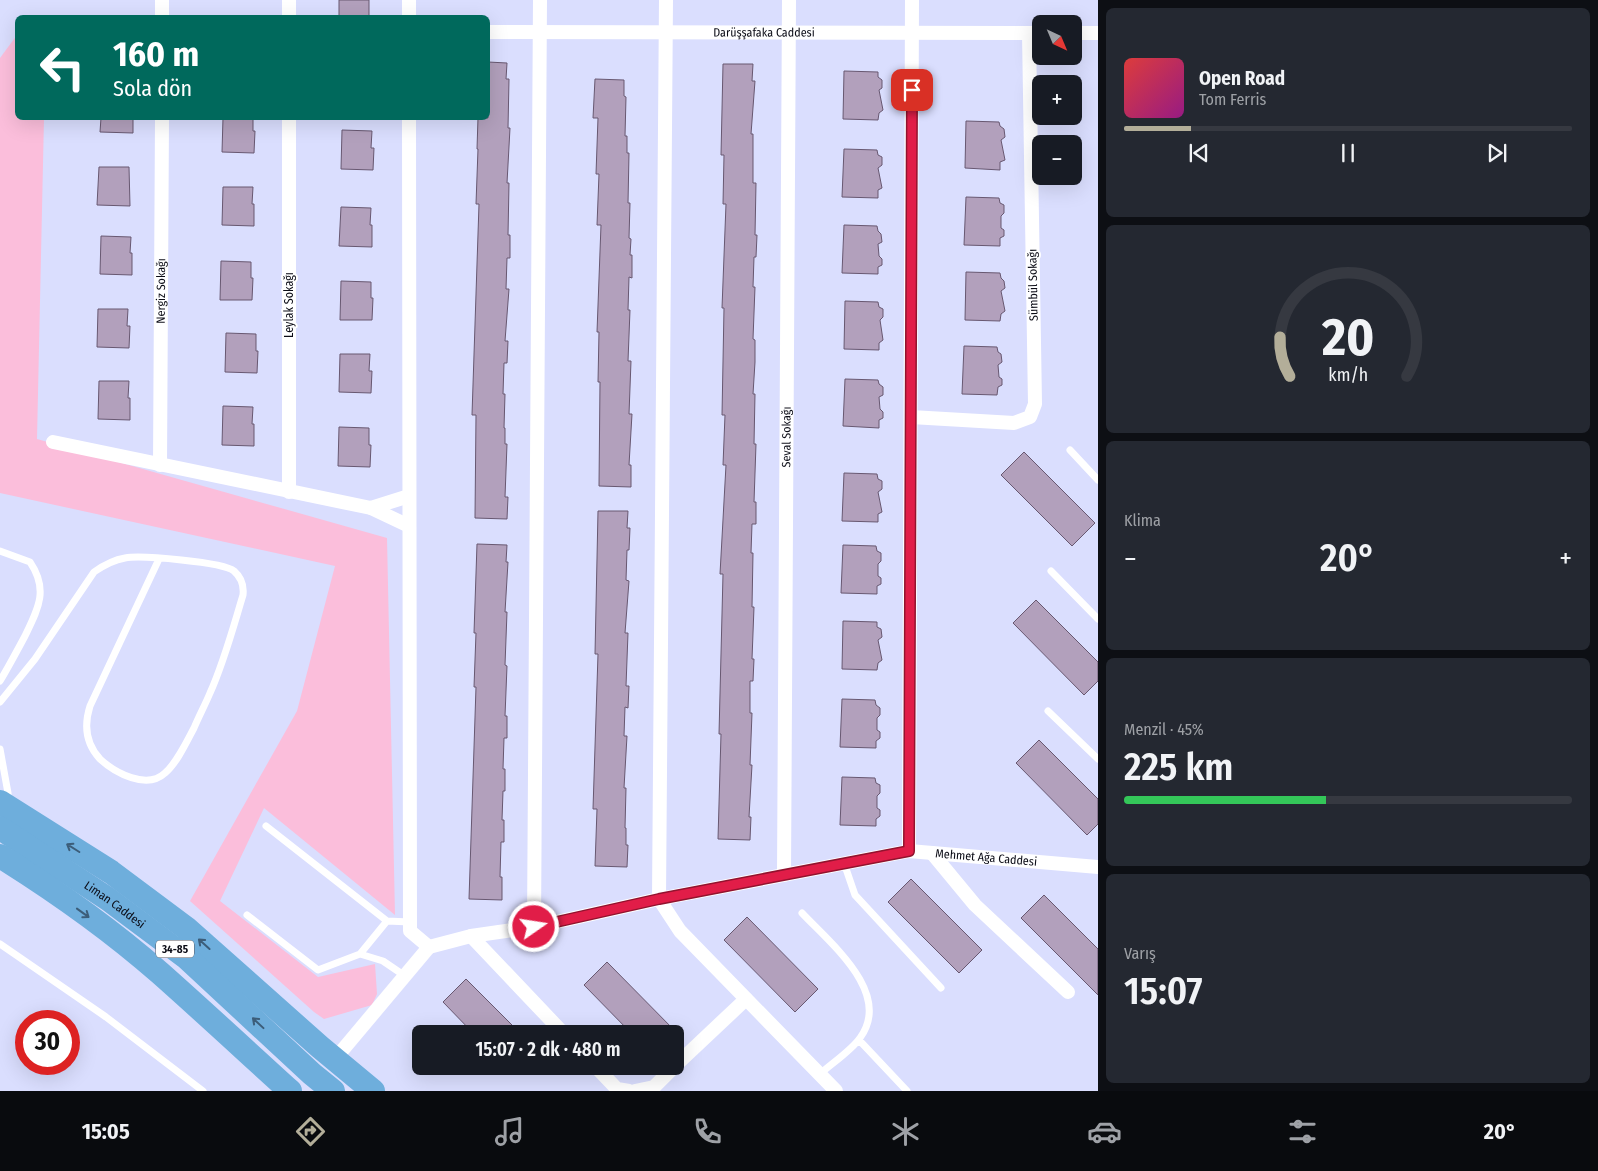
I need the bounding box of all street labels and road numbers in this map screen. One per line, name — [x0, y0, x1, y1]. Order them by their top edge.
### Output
street label: Darüşşafaka Caddesi — [713, 25, 815, 40]
street label: Sümbül Sokağı — [1025, 249, 1041, 321]
street label: Nergiz Sokağı — [154, 258, 168, 324]
street label: Leylak Sokağı — [282, 272, 296, 338]
street label: Seval Sokağı — [779, 407, 794, 468]
street label: Mehmet Ağa Caddesi — [935, 846, 1038, 869]
street label: Liman Caddesi — [82, 878, 148, 931]
road number: 34-85 — [156, 941, 194, 958]

